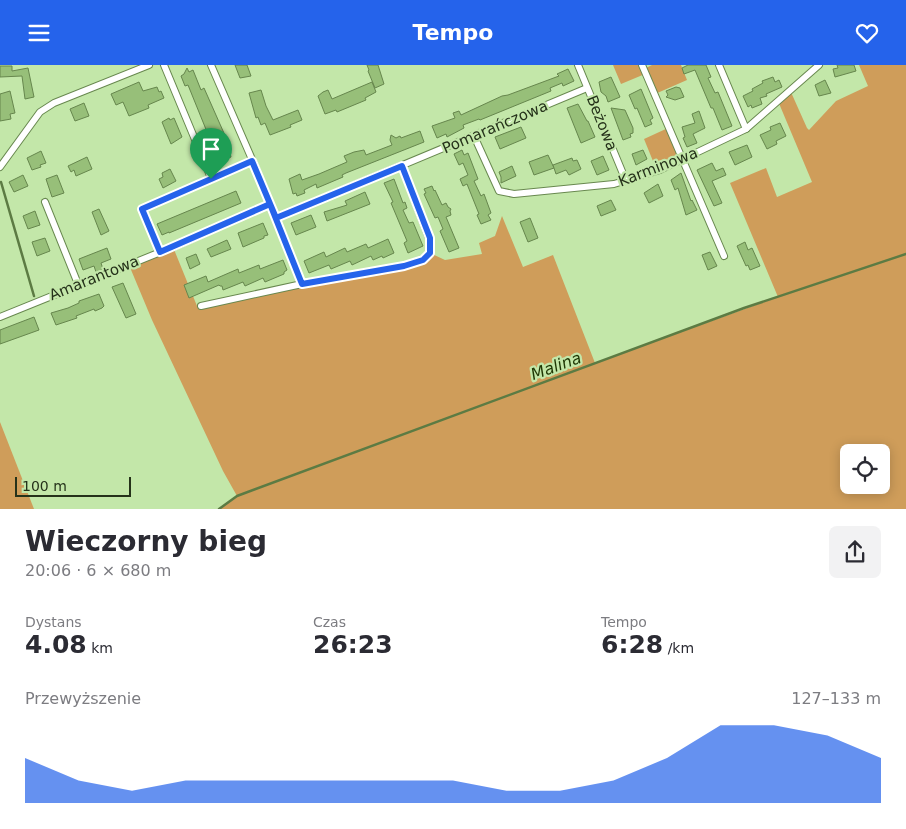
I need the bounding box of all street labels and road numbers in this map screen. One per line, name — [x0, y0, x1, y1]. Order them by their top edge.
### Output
street label: Beżowa — [583, 93, 621, 153]
street label: Pomarańczowa — [439, 97, 551, 157]
street label: Karminowa — [616, 144, 700, 190]
street label: Amarantowa — [46, 252, 142, 304]

